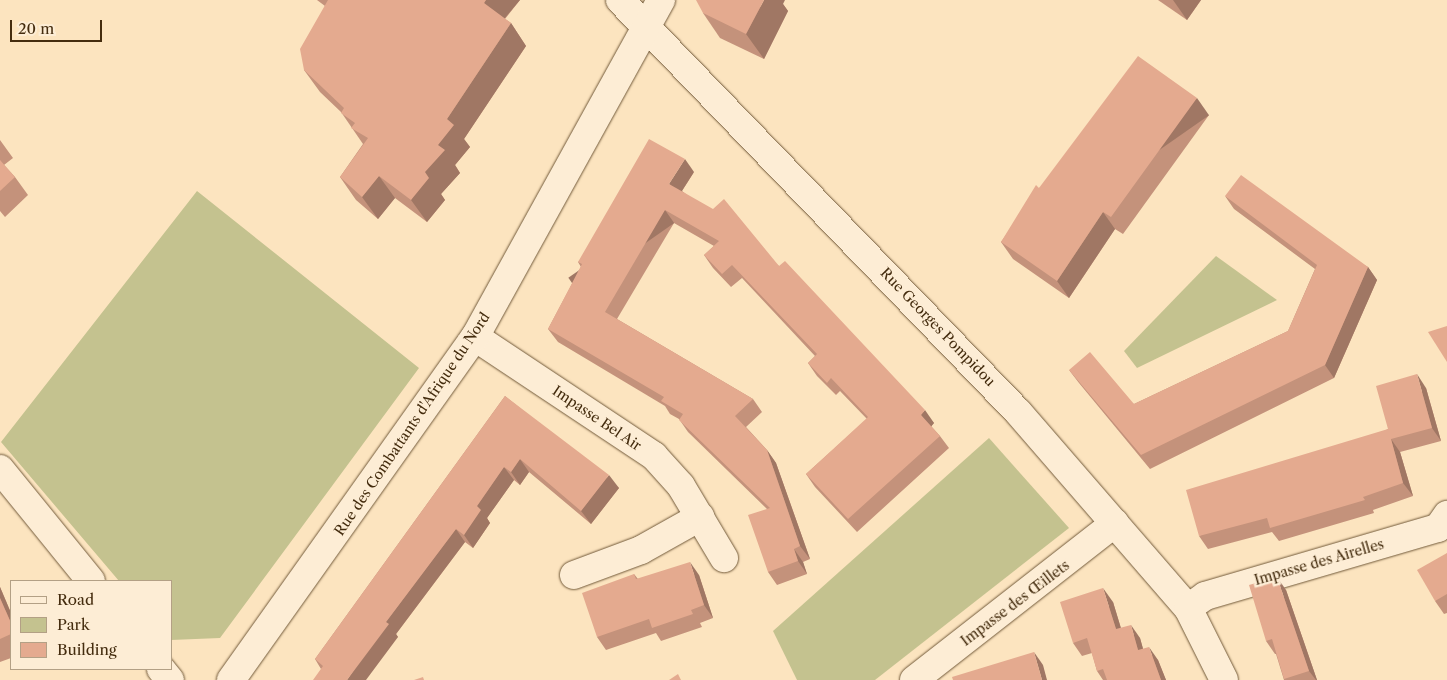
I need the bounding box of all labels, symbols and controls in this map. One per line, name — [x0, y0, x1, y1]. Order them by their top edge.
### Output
scale bar — [12, 10, 105, 42]
text: 20 m — [18, 19, 54, 38]
street label: Rue Georges Pompidou — [877, 264, 999, 390]
street label: Rue des Combattants d'Afrique du Nord — [331, 309, 493, 539]
street label: Impasse Bel Air — [549, 382, 645, 454]
street label: Impasse des Airelles — [1252, 535, 1386, 589]
street label: Impasse des Œillets — [957, 557, 1073, 649]
legend — [10, 580, 172, 670]
text: Road — [57, 590, 94, 609]
text: Park — [57, 615, 90, 634]
text: Building — [57, 640, 117, 659]

